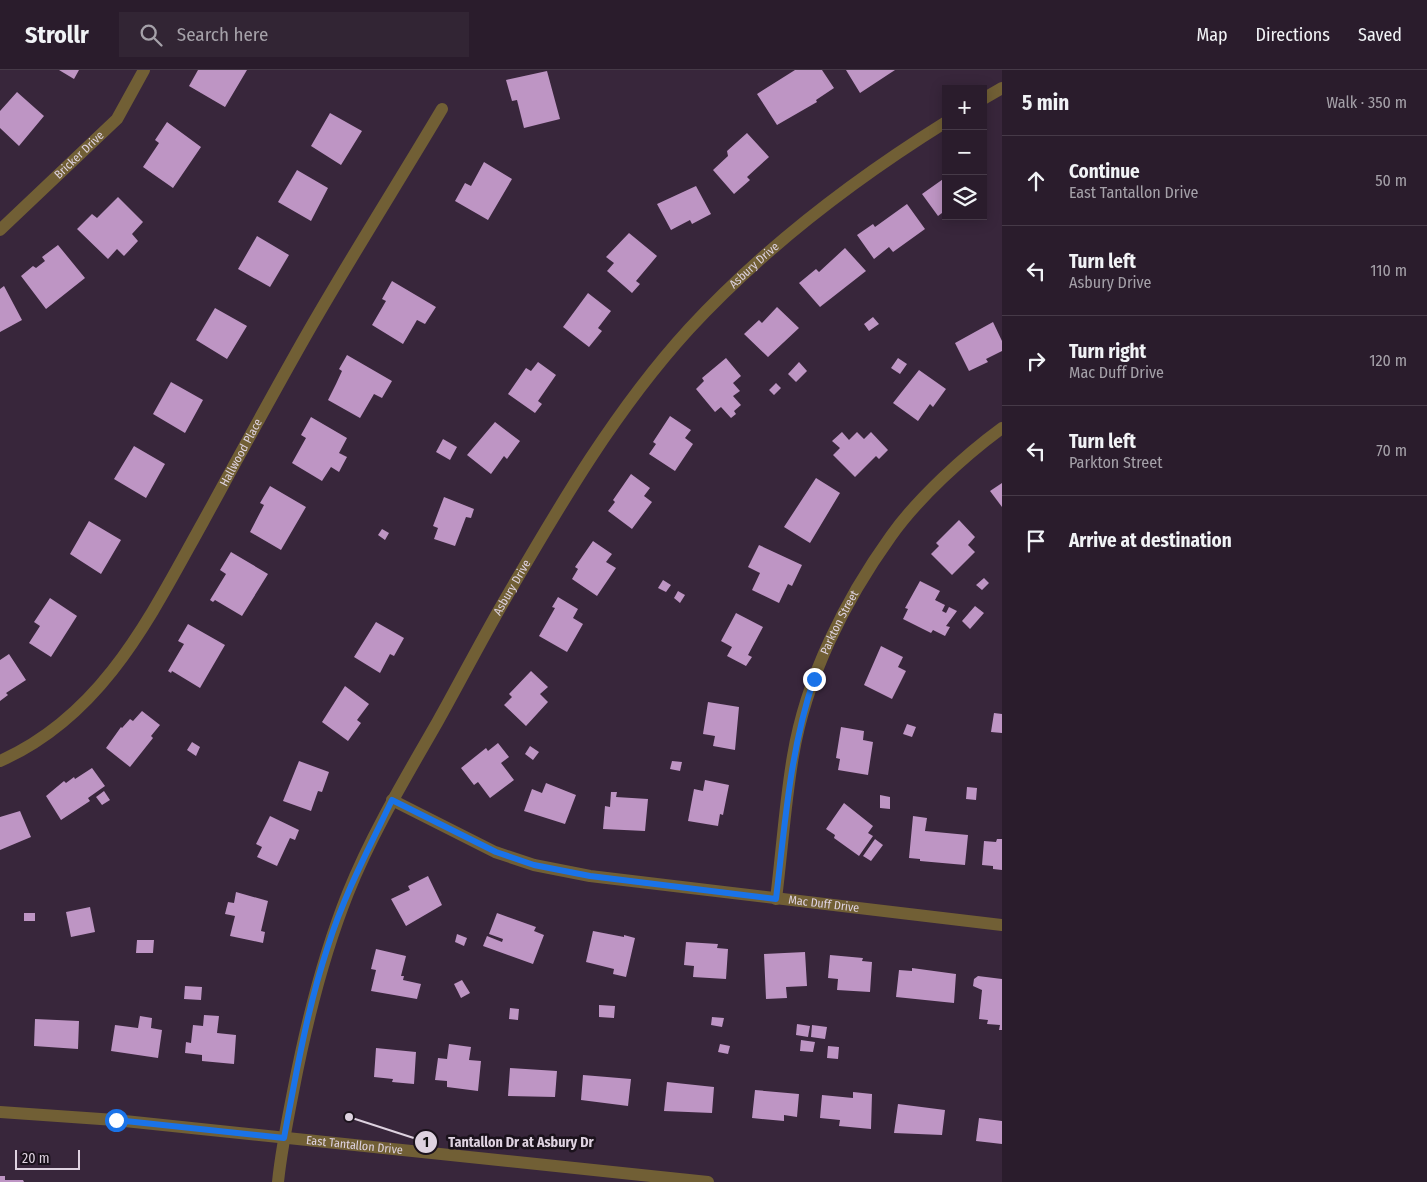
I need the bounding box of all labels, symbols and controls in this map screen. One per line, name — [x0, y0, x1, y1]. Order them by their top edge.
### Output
search box — [119, 12, 469, 57]
text: Strollr — [25, 21, 89, 49]
icon: search — [137, 21, 165, 49]
text: Search here — [177, 23, 268, 46]
text: Map — [1196, 24, 1228, 46]
text: Directions — [1256, 24, 1330, 46]
text: Saved — [1358, 24, 1402, 46]
map controls — [942, 85, 987, 220]
button: + — [942, 85, 987, 130]
text: 5 min — [1022, 90, 1069, 116]
text: Walk · 350 m — [1326, 93, 1407, 112]
street label: Bricker Drive — [51, 128, 107, 182]
button: − — [942, 130, 987, 175]
text: Continue — [1069, 160, 1140, 183]
icon: ahead — [1022, 167, 1050, 195]
text: 50 m — [1375, 171, 1407, 190]
button: layers — [942, 175, 987, 220]
text: East Tantallon Drive — [1069, 183, 1198, 202]
street label: Asbury Drive — [726, 239, 782, 291]
text: Turn left — [1069, 250, 1136, 273]
icon: left — [1022, 257, 1050, 285]
text: 110 m — [1370, 261, 1407, 280]
text: Asbury Drive — [1069, 273, 1151, 292]
text: Turn right — [1069, 340, 1146, 363]
icon: right — [1022, 347, 1050, 375]
text: 120 m — [1369, 351, 1407, 370]
text: Mac Duff Drive — [1069, 363, 1164, 382]
street label: Hallwood Place — [217, 416, 265, 489]
text: Turn left — [1069, 430, 1136, 453]
icon: left — [1022, 437, 1050, 465]
text: 70 m — [1376, 441, 1407, 460]
text: Parkton Street — [1069, 453, 1162, 472]
icon: arrive — [1022, 527, 1050, 555]
text: Arrive at destination — [1069, 529, 1232, 552]
street label: Asbury Drive — [490, 557, 534, 618]
street label: Parkton Street — [817, 588, 861, 657]
route end — [803, 668, 826, 691]
street label: Mac Duff Drive — [788, 893, 860, 915]
route start — [105, 1109, 128, 1132]
callout: Tantallon Dr at Asbury Dr — [413, 1127, 604, 1156]
street label: East Tantallon Drive — [305, 1133, 404, 1157]
text: 1 — [423, 1133, 429, 1151]
text: Tantallon Dr at Asbury Dr — [448, 1134, 595, 1151]
scale bar — [15, 1147, 80, 1170]
text: 20 m — [22, 1150, 50, 1167]

